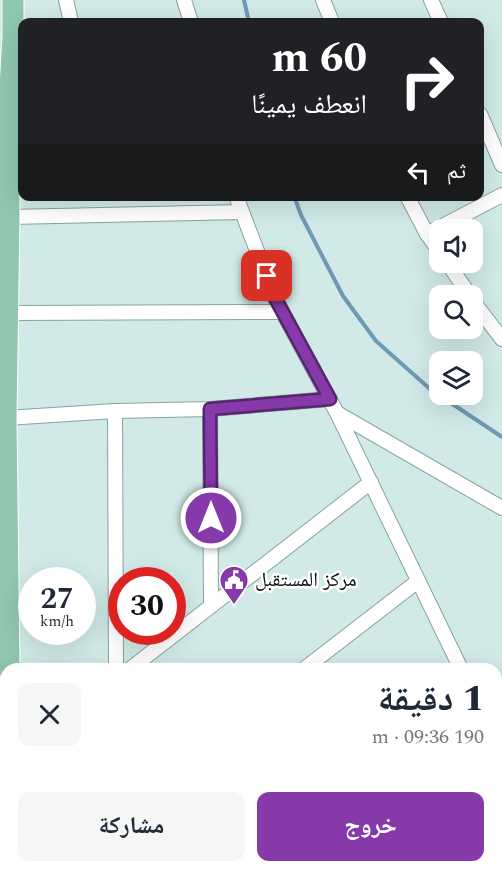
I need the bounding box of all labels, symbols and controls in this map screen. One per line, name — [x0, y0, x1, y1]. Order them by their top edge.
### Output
text: 60 m — [272, 27, 367, 90]
icon: right — [388, 42, 466, 120]
text: انعطف يمينًا — [251, 84, 367, 126]
text: ثم — [447, 155, 466, 188]
icon: left — [402, 156, 435, 189]
map controls — [429, 219, 483, 405]
button: sound — [429, 219, 483, 273]
pin — [241, 250, 292, 301]
icon: arrive — [250, 259, 283, 292]
button: search — [429, 285, 483, 339]
button: layers — [429, 351, 483, 405]
position arrow — [179, 486, 243, 550]
public building icon: مركز المستقبل — [218, 564, 250, 606]
place label: مركز المستقبل — [255, 565, 357, 595]
speed limit sign: 30 — [108, 567, 186, 645]
text: 27 — [40, 576, 74, 622]
text: km/h — [40, 610, 74, 633]
text: 1 دقيقة — [378, 672, 484, 727]
button: close — [18, 683, 81, 746]
text: 190 m · 09:36 — [372, 722, 484, 752]
button: مشاركة — [18, 792, 245, 861]
button: خروج — [257, 792, 484, 861]

